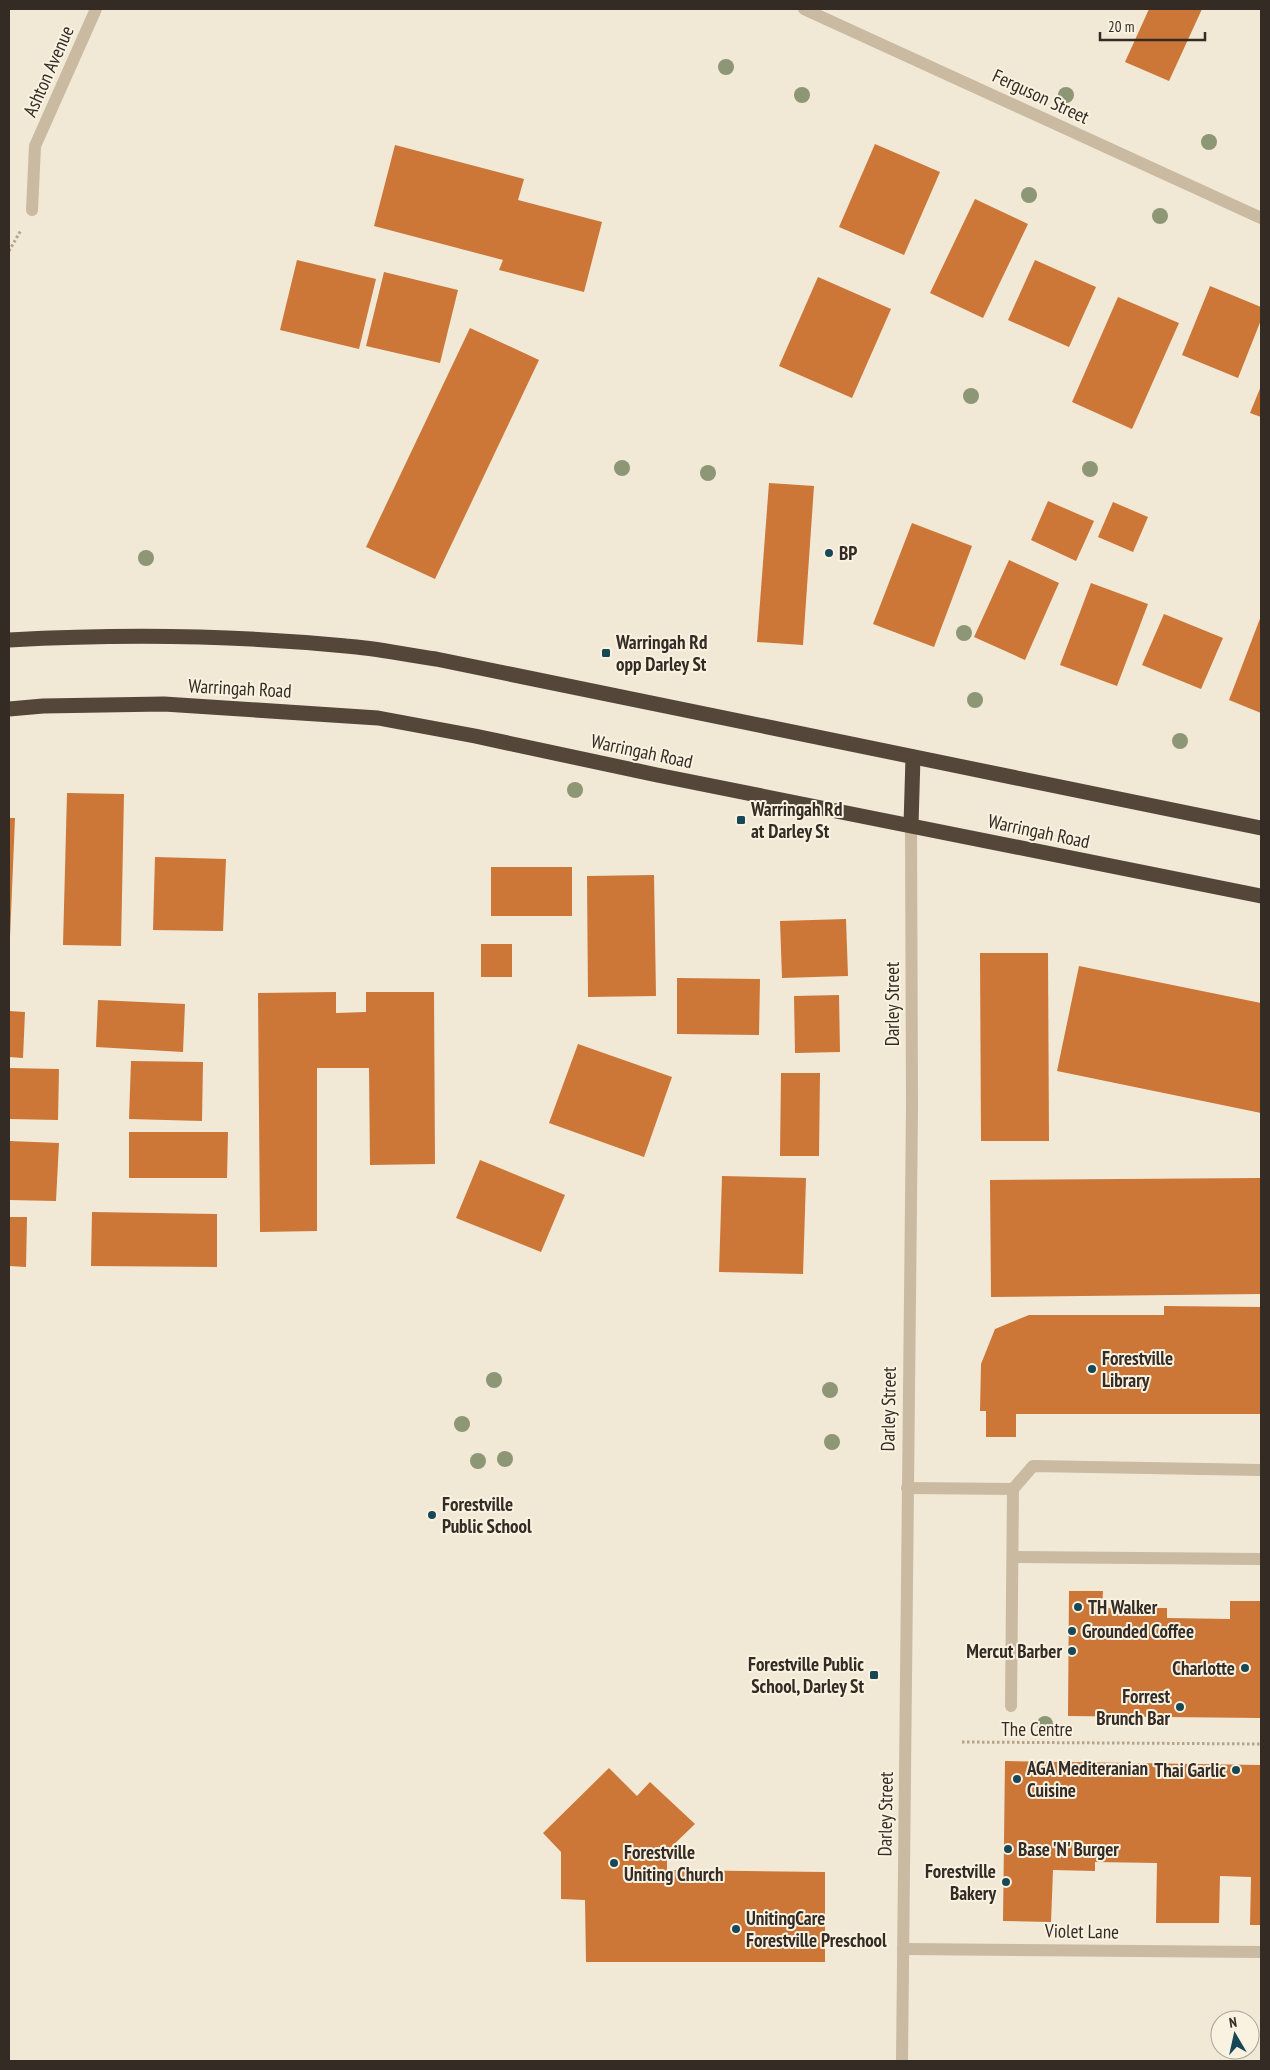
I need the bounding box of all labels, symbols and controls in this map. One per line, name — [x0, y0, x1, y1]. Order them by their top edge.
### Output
scale bar — [1100, 10, 1205, 42]
text: 20 m — [1108, 17, 1134, 36]
street label: Ashton Avenue — [17, 22, 79, 120]
street label: Ferguson Street — [989, 63, 1094, 129]
place label: BP — [839, 541, 857, 565]
marker: BP — [823, 547, 835, 559]
place label: Warringah Rd opp Darley St — [615, 630, 707, 676]
marker: Warringah Rd opp Darley St — [600, 647, 612, 659]
street label: Warringah Road — [188, 673, 292, 703]
street label: Warringah Road — [589, 729, 695, 773]
place label: Warringah Rd at Darley St — [750, 797, 842, 843]
street label: Warringah Road — [986, 809, 1092, 853]
marker: Warringah Rd at Darley St — [735, 814, 747, 826]
street label: Darley Street — [880, 961, 904, 1046]
place label: Forestville Library — [1102, 1346, 1173, 1392]
marker: Forestville Library — [1086, 1363, 1098, 1375]
street label: Darley Street — [875, 1366, 901, 1452]
place label: Forestville Public School — [442, 1492, 532, 1538]
marker: Forestville Public School — [426, 1509, 438, 1521]
place label: TH Walker — [1088, 1595, 1158, 1619]
marker: TH Walker — [1072, 1601, 1084, 1613]
place label: Grounded Coffee — [1082, 1619, 1194, 1643]
marker: Grounded Coffee — [1066, 1625, 1078, 1637]
place label: Mercut Barber — [966, 1639, 1062, 1663]
marker: Mercut Barber — [1066, 1645, 1078, 1657]
place label: Forestville Public School, Darley St — [748, 1652, 864, 1698]
place label: Charlotte — [1172, 1656, 1235, 1680]
marker: Charlotte — [1239, 1662, 1251, 1674]
marker: Forestville Public School, Darley St — [868, 1669, 880, 1681]
place label: Forrest Brunch Bar — [1096, 1684, 1170, 1730]
marker: Forrest Brunch Bar — [1174, 1701, 1186, 1713]
street label: The Centre — [1001, 1717, 1073, 1741]
place label: AGA Mediteranian Cuisine — [1026, 1756, 1148, 1802]
place label: Thai Garlic — [1154, 1758, 1226, 1782]
marker: Thai Garlic — [1230, 1764, 1242, 1776]
street label: Darley Street — [872, 1771, 898, 1857]
marker: AGA Mediteranian Cuisine — [1011, 1773, 1023, 1785]
place label: Base 'N' Burger — [1018, 1837, 1119, 1861]
place label: Forestville Uniting Church — [624, 1840, 723, 1886]
marker: Base 'N' Burger — [1002, 1843, 1014, 1855]
marker: Forestville Uniting Church — [608, 1857, 620, 1869]
place label: Forestville Bakery — [925, 1859, 996, 1905]
marker: Forestville Bakery — [1000, 1876, 1012, 1888]
place label: UnitingCare Forestville Preschool — [746, 1906, 887, 1952]
street label: Violet Lane — [1044, 1918, 1119, 1944]
marker: UnitingCare Forestville Preschool — [730, 1923, 742, 1935]
north arrow — [1210, 2010, 1260, 2060]
text: N — [1228, 2013, 1238, 2032]

